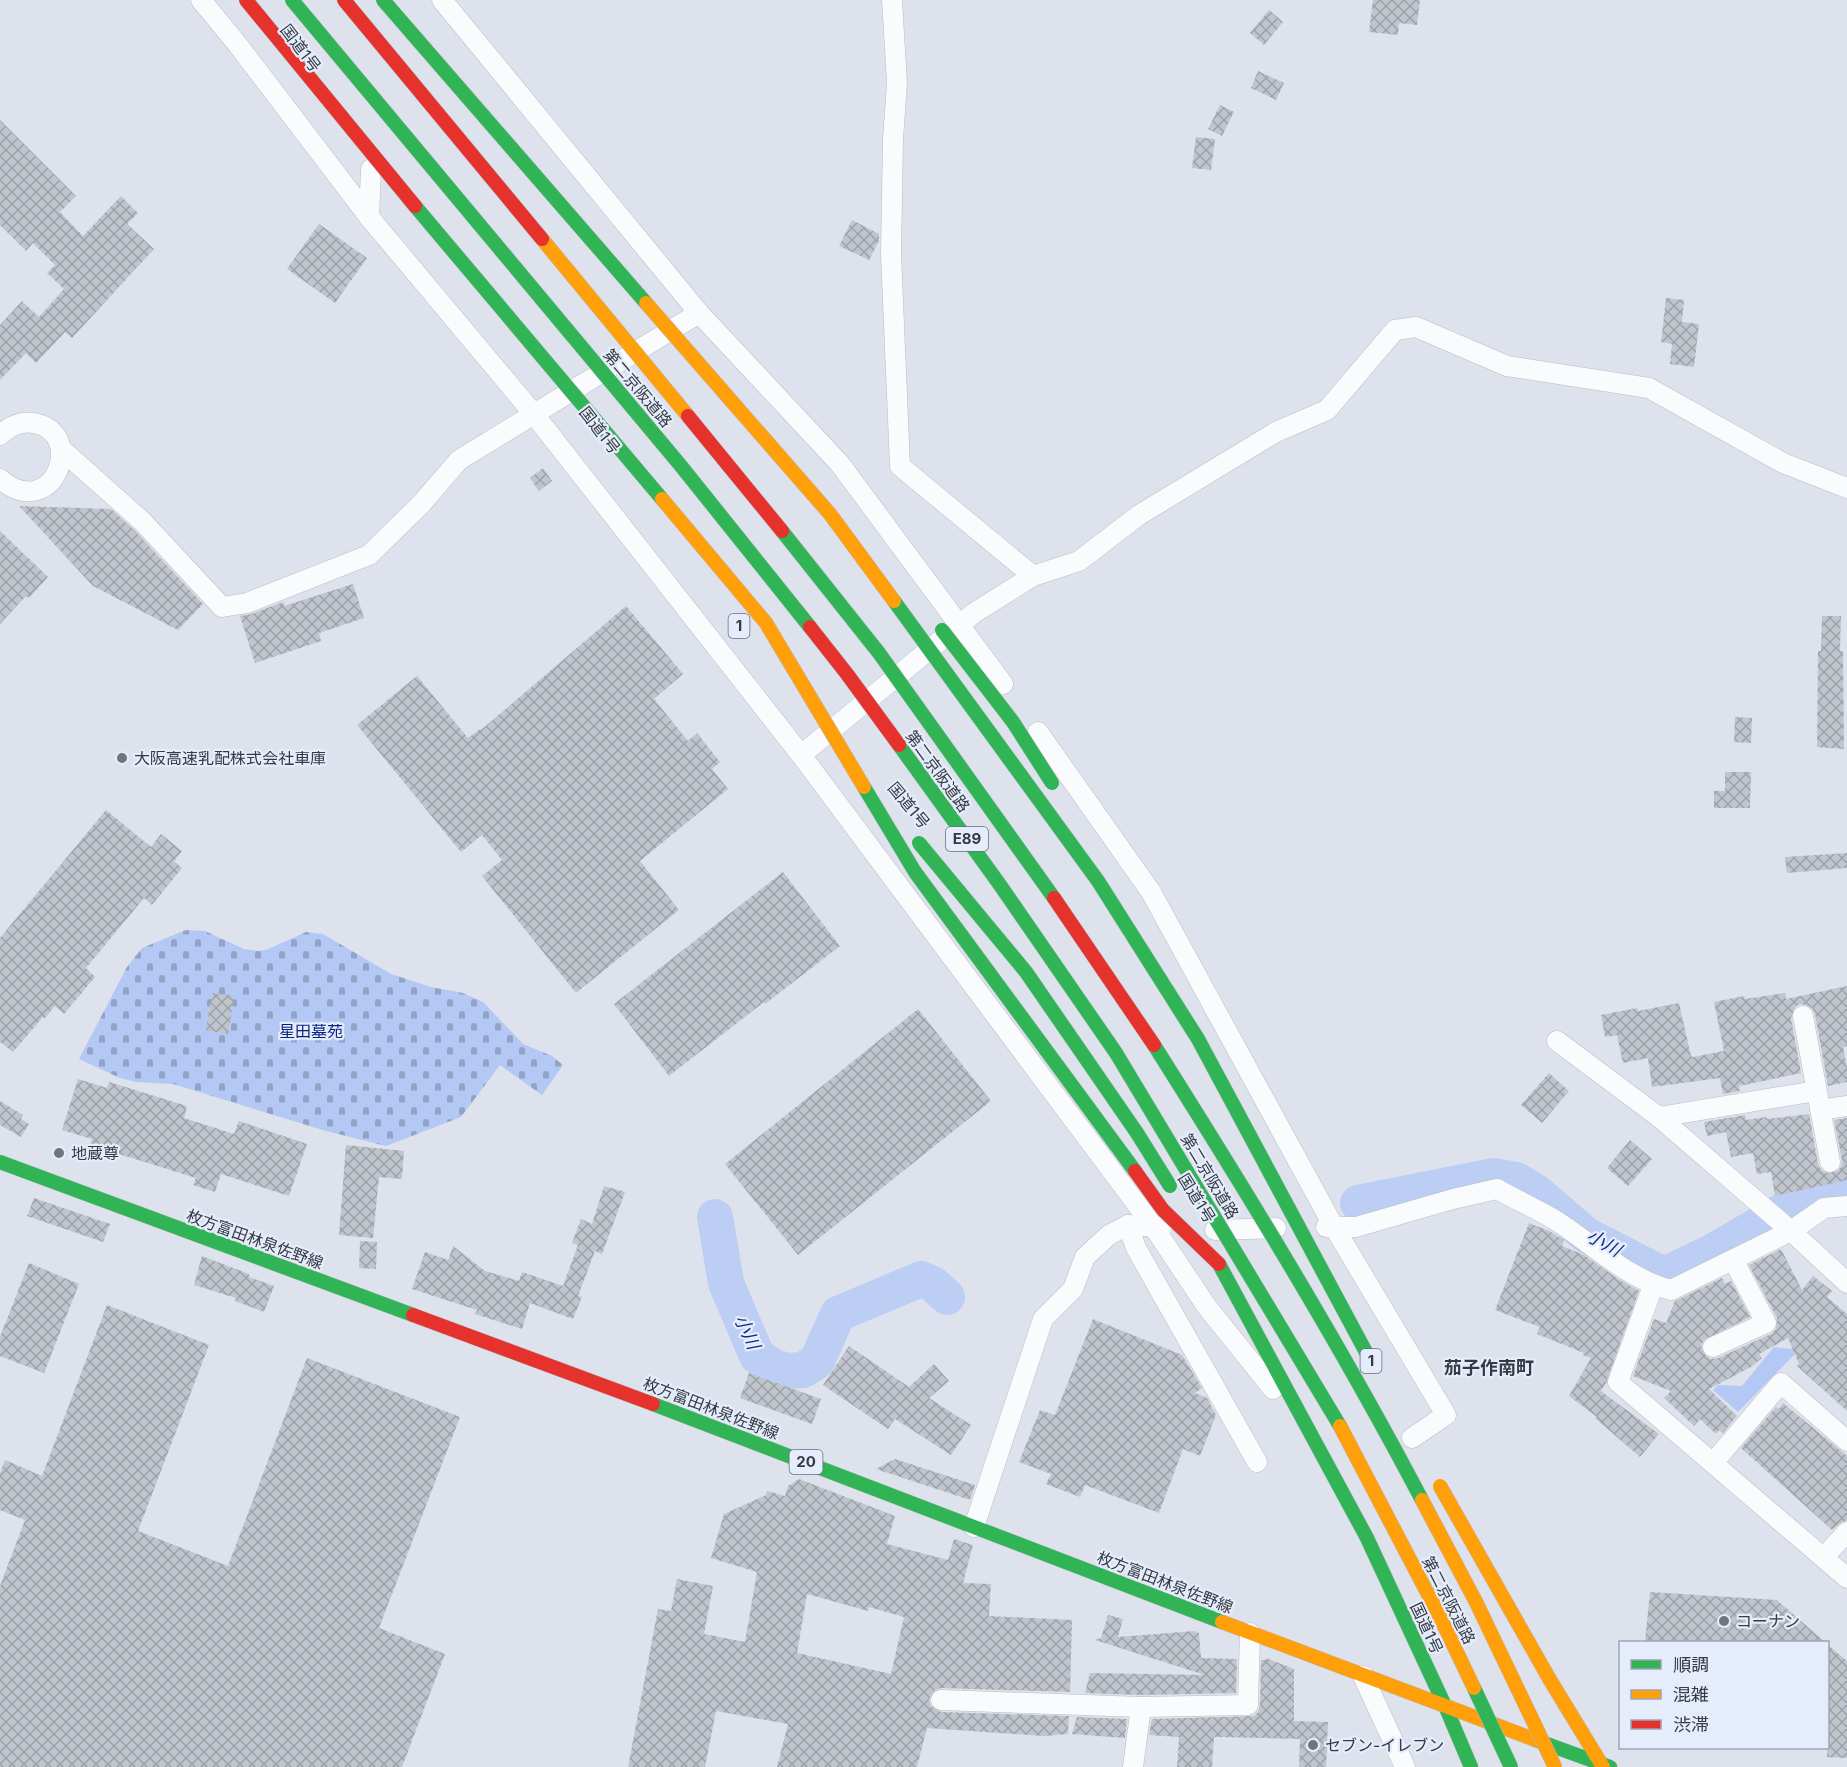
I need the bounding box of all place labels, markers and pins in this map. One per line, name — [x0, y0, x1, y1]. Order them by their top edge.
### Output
place label: 大阪高速乳配株式会社車庫 — [134, 748, 326, 768]
marker: 大阪高速乳配株式会社車庫 — [115, 751, 129, 765]
place label: 地蔵尊 — [71, 1143, 119, 1163]
marker: 地蔵尊 — [52, 1146, 66, 1160]
place label: コーナン — [1736, 1611, 1800, 1631]
marker: コーナン — [1717, 1614, 1731, 1628]
place label: セブン-イレブン — [1325, 1735, 1444, 1755]
marker: セブン-イレブン — [1306, 1738, 1320, 1752]

